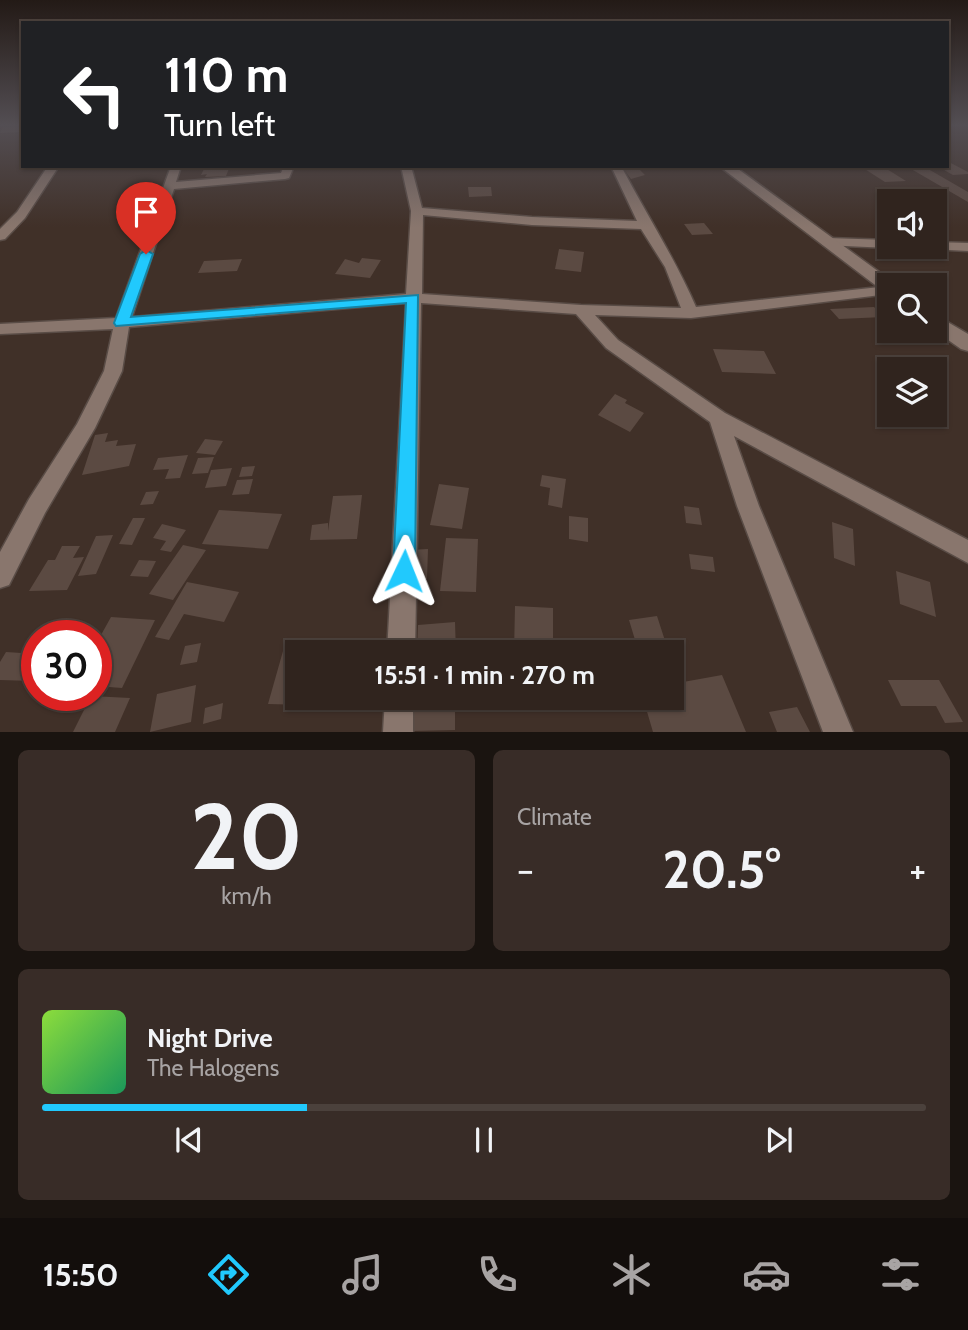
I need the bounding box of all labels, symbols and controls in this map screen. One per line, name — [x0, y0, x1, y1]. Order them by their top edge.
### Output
text: 110 m — [164, 45, 288, 104]
icon: left — [49, 49, 140, 140]
text: Turn left — [164, 105, 275, 144]
pin — [116, 182, 176, 254]
map controls — [877, 189, 947, 427]
button: sound — [877, 189, 947, 259]
icon: arrive — [127, 193, 165, 231]
button: search — [877, 273, 947, 343]
button: layers — [877, 357, 947, 427]
position arrow — [367, 534, 441, 608]
speed limit sign: 30 — [21, 620, 112, 711]
text: 15:51 · 1 min · 270 m — [374, 659, 595, 691]
text: 20 — [190, 781, 303, 892]
text: Climate — [517, 803, 592, 831]
text: 20.5° — [662, 838, 781, 901]
text: − — [517, 846, 534, 893]
text: + — [909, 846, 926, 893]
text: km/h — [221, 882, 272, 910]
text: Night Drive — [147, 1022, 273, 1054]
text: The Halogens — [147, 1054, 279, 1082]
icon: previous — [170, 1121, 208, 1159]
icon: pause — [465, 1121, 503, 1159]
icon: next — [760, 1121, 798, 1159]
icon: directions — [204, 1250, 253, 1299]
icon: music — [338, 1250, 387, 1299]
icon: phone — [473, 1250, 522, 1299]
icon: climate — [607, 1250, 656, 1299]
icon: car — [742, 1250, 791, 1299]
icon: filters — [876, 1250, 925, 1299]
text: 15:50 — [43, 1255, 119, 1294]

